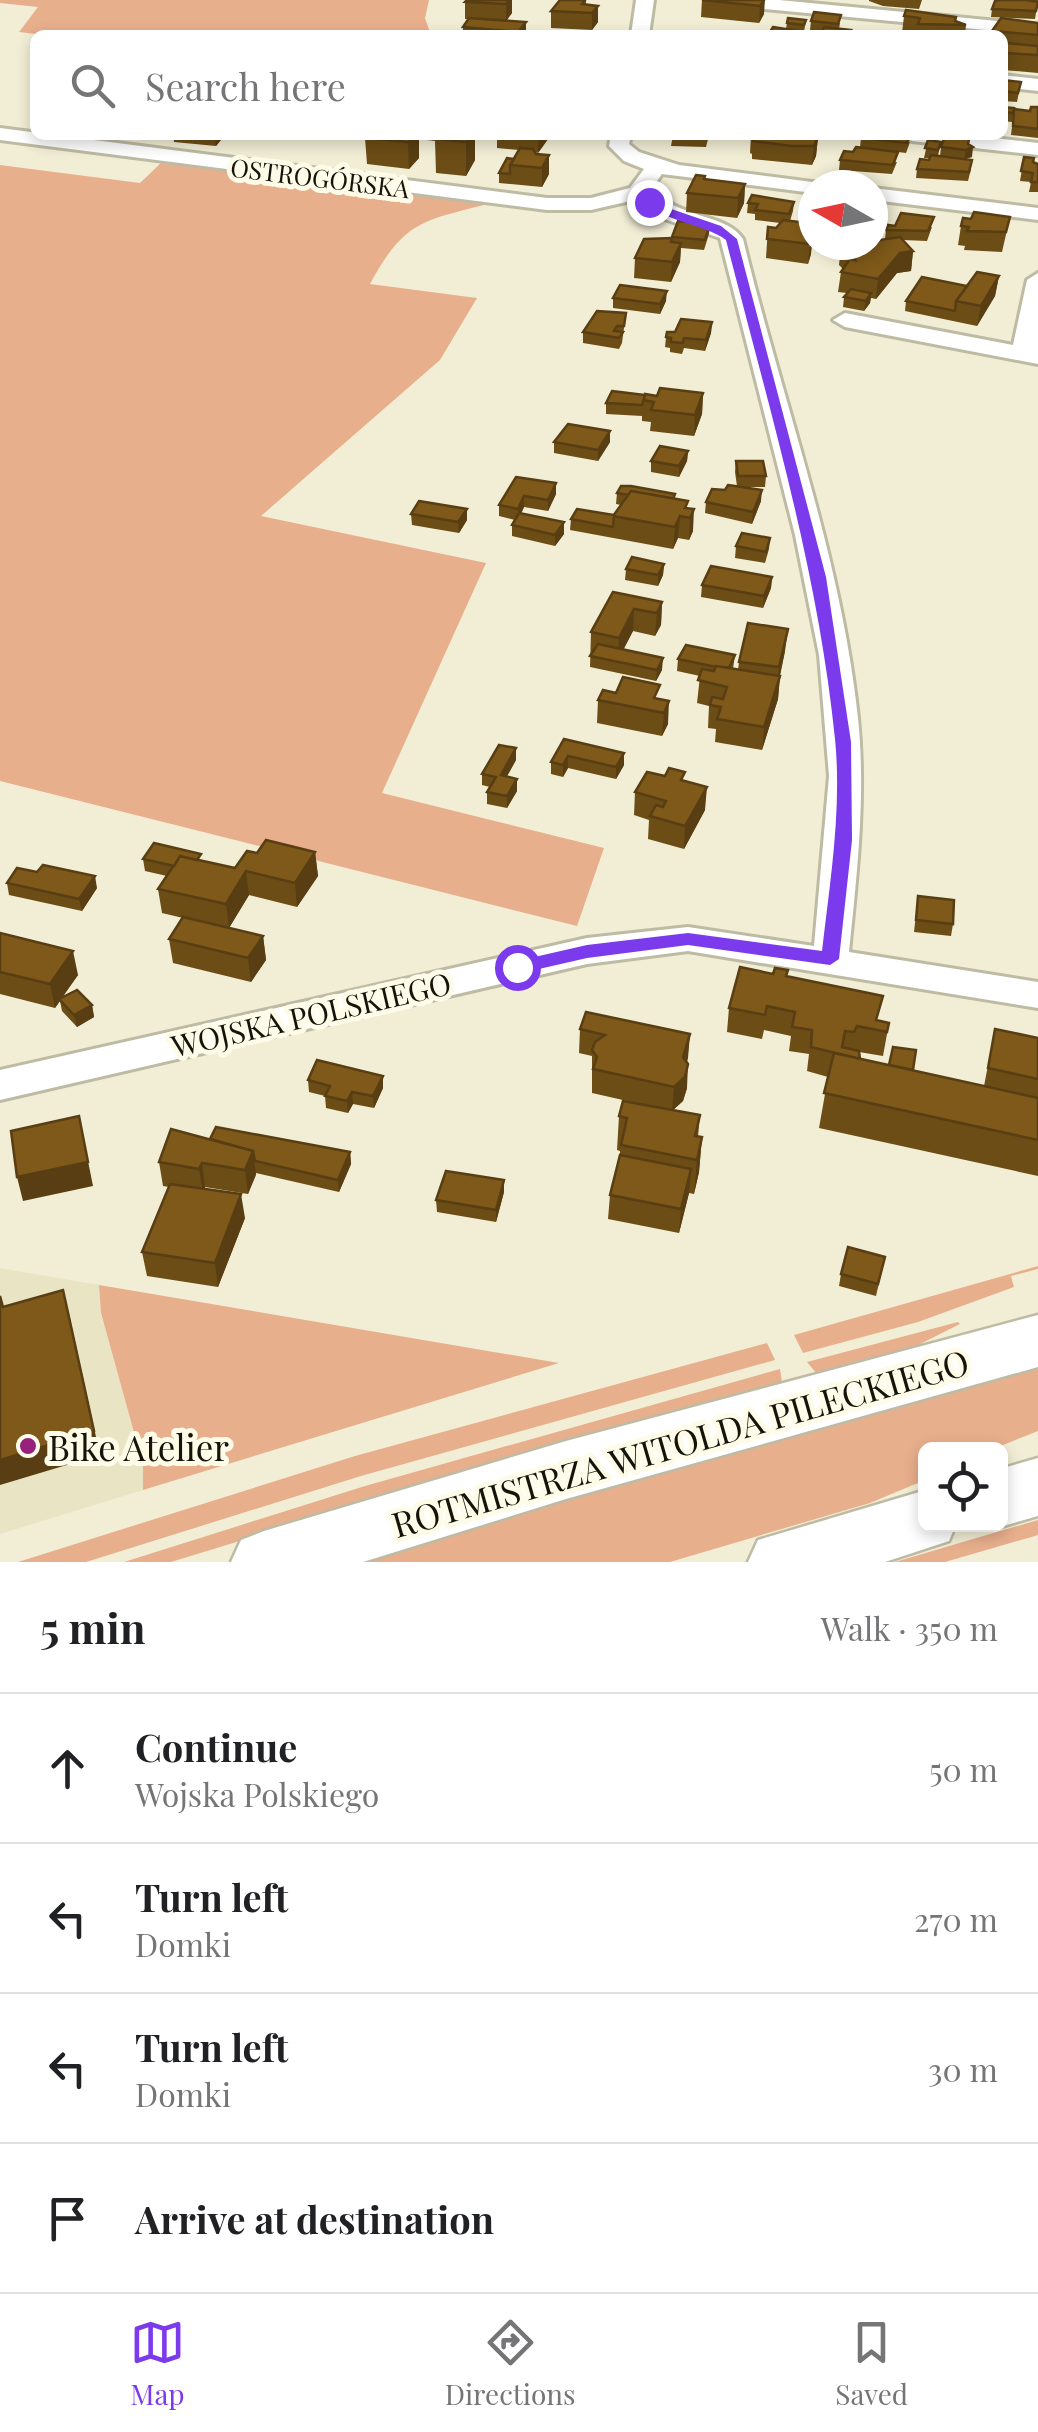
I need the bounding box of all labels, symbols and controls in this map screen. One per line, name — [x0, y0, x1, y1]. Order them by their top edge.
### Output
search box — [30, 30, 1008, 140]
icon: search — [65, 58, 120, 113]
text: Search here — [145, 60, 346, 111]
street label: OSTROGÓRSKA — [229, 150, 412, 204]
north arrow — [798, 170, 888, 260]
route end — [627, 180, 673, 226]
route start — [495, 945, 541, 991]
street label: WOJSKA POLSKIEGO — [166, 962, 455, 1066]
street label: ROTMISTRZA WITOLDA PILECKIEGO — [386, 1337, 974, 1547]
place label: Bike Atelier — [48, 1423, 230, 1470]
marker: Bike Atelier — [17, 1435, 39, 1457]
map controls — [918, 1442, 1008, 1532]
button: locate — [918, 1442, 1008, 1532]
text: 5 min — [40, 1599, 145, 1655]
text: Walk · 350 m — [821, 1606, 998, 1649]
text: Continue — [135, 1721, 297, 1772]
icon: ahead — [40, 1741, 95, 1796]
text: 50 m — [929, 1747, 998, 1790]
text: Wojska Polskiego — [135, 1772, 379, 1815]
text: Turn left — [135, 1871, 288, 1922]
icon: left — [40, 1891, 95, 1946]
text: 270 m — [914, 1897, 998, 1940]
text: Domki — [135, 1922, 231, 1965]
text: Turn left — [135, 2021, 288, 2072]
icon: left — [40, 2041, 95, 2096]
text: 30 m — [928, 2047, 998, 2090]
text: Domki — [135, 2072, 231, 2115]
icon: arrive — [40, 2191, 95, 2246]
text: Arrive at destination — [135, 2193, 494, 2244]
tab: Map — [130, 2315, 185, 2412]
tab: Directions — [445, 2315, 576, 2412]
tab: Saved — [835, 2315, 908, 2412]

